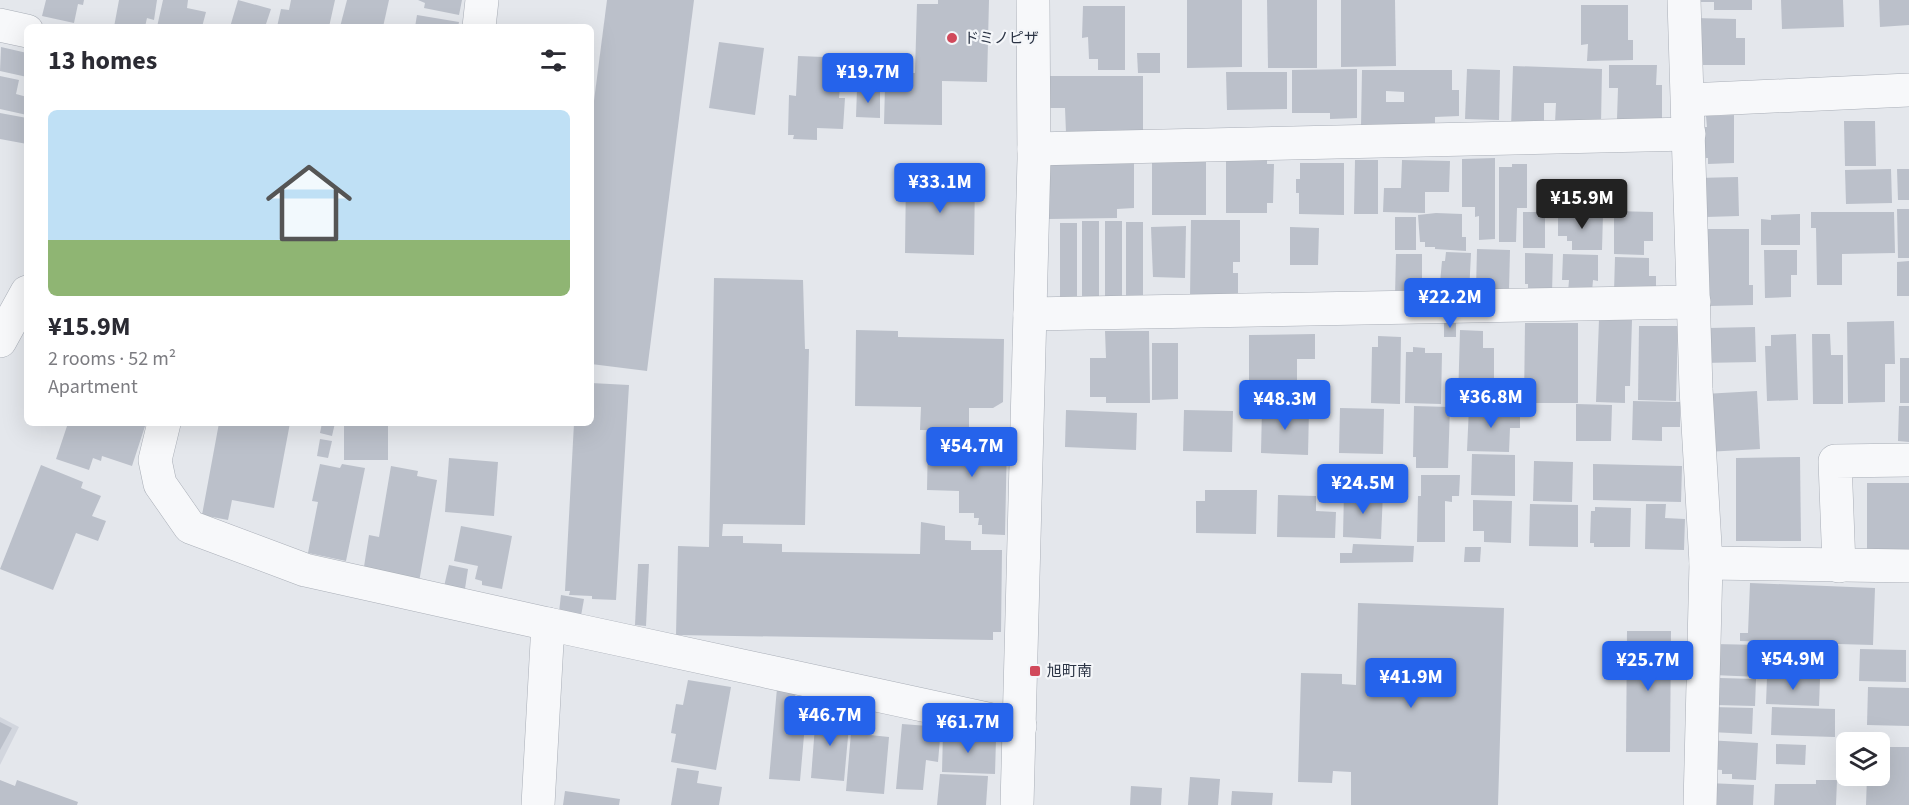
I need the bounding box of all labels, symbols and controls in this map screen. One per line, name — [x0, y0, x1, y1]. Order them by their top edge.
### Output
place label: ドミノピザ — [964, 28, 1039, 49]
marker: ドミノピザ — [945, 31, 959, 45]
text: 13 homes — [48, 42, 157, 79]
icon: filters — [537, 44, 570, 77]
pin: ¥19.7M — [819, 53, 917, 104]
text: ¥19.7M — [836, 58, 900, 86]
icon: home — [255, 149, 363, 257]
pin: ¥33.1M — [891, 163, 989, 214]
text: ¥33.1M — [908, 168, 972, 196]
pin: ¥15.9M — [1533, 179, 1631, 230]
text: ¥15.9M — [1550, 184, 1614, 212]
pin: ¥22.2M — [1401, 278, 1499, 329]
text: ¥22.2M — [1418, 283, 1482, 311]
text: ¥15.9M — [48, 308, 131, 345]
text: 2 rooms · 52 m² — [48, 345, 176, 373]
text: Apartment — [48, 373, 138, 401]
pin: ¥36.8M — [1442, 378, 1540, 429]
pin: ¥48.3M — [1236, 380, 1334, 431]
text: ¥36.8M — [1459, 383, 1523, 411]
text: ¥48.3M — [1253, 385, 1317, 413]
pin: ¥54.7M — [923, 427, 1021, 478]
text: ¥54.7M — [940, 432, 1004, 460]
pin: ¥24.5M — [1314, 464, 1412, 515]
text: ¥24.5M — [1331, 469, 1395, 497]
pin: ¥54.9M — [1744, 640, 1842, 691]
pin: ¥25.7M — [1599, 641, 1697, 692]
text: ¥54.9M — [1761, 645, 1825, 673]
text: ¥25.7M — [1616, 646, 1680, 674]
pin: ¥41.9M — [1362, 658, 1460, 709]
place label: 旭町南 — [1047, 661, 1092, 682]
text: ¥41.9M — [1379, 663, 1443, 691]
marker: 旭町南 — [1028, 664, 1042, 678]
pin: ¥46.7M — [781, 696, 879, 747]
text: ¥46.7M — [798, 701, 862, 729]
pin: ¥61.7M — [919, 703, 1017, 754]
text: ¥61.7M — [936, 708, 1000, 736]
map controls — [1836, 732, 1890, 786]
button: layers — [1836, 732, 1890, 786]

